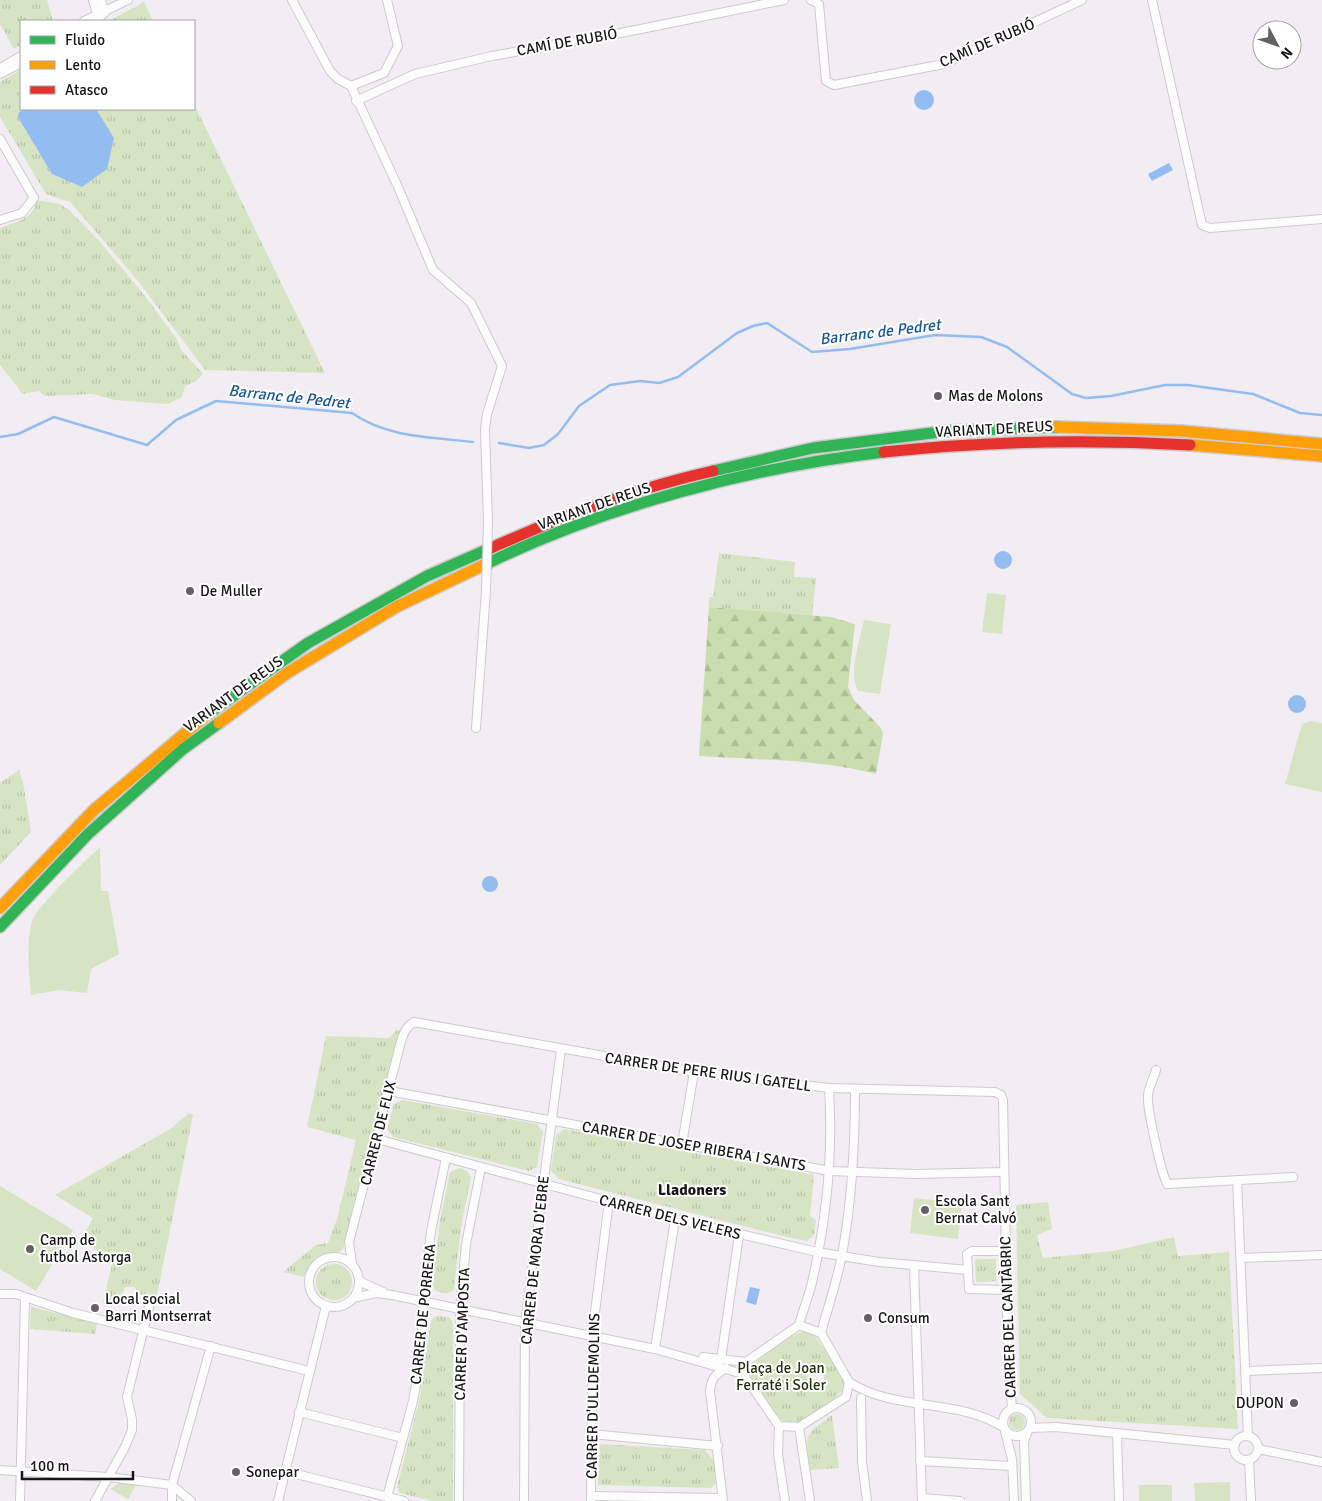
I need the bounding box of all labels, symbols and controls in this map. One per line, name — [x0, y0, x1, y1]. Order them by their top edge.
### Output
street label: CAMÍ DE RUBIÓ — [936, 14, 1037, 71]
legend — [20, 20, 195, 110]
north arrow — [1252, 20, 1302, 70]
street label: CAMÍ DE RUBIÓ — [515, 23, 619, 60]
text: Fluido — [65, 31, 105, 49]
text: N — [1277, 44, 1296, 62]
text: Lento — [65, 56, 101, 74]
text: Atasco — [65, 81, 108, 99]
water label: Barranc de Pedret — [818, 314, 944, 349]
water label: Barranc de Pedret — [227, 381, 353, 414]
place label: Mas de Molons — [948, 387, 1043, 405]
marker: Mas de Molons — [932, 390, 944, 402]
street label: VARIANT DE REUS — [935, 417, 1053, 441]
street label: VARIANT DE REUS — [535, 478, 653, 534]
place label: De Muller — [200, 582, 263, 600]
marker: De Muller — [184, 585, 196, 597]
street label: VARIANT DE REUS — [180, 652, 286, 736]
street label: CARRER DE PERE RIUS I GATELL — [604, 1049, 813, 1095]
street label: CARRER DE FLIX — [356, 1079, 400, 1187]
street label: CARRER DE JOSEP RIBERA I SANTS — [581, 1117, 807, 1175]
street label: CARRER DE MORA D'EBRE — [517, 1175, 553, 1345]
district label: Lladoners — [658, 1180, 726, 1200]
street label: CARRER DELS VELERS — [597, 1191, 743, 1243]
place label: Escola Sant Bernat Calvó — [935, 1192, 1017, 1227]
marker: Escola Sant Bernat Calvó — [919, 1204, 931, 1216]
place label: Camp de futbol Astorga — [40, 1231, 131, 1266]
street label: CARRER DEL CANTÀBRIC — [995, 1236, 1020, 1398]
marker: Camp de futbol Astorga — [24, 1243, 36, 1255]
street label: CARRER DE PORRERA — [407, 1243, 439, 1385]
street label: CARRER D'AMPOSTA — [451, 1267, 473, 1401]
place label: Local social Barri Montserrat — [105, 1290, 211, 1325]
marker: Local social Barri Montserrat — [89, 1302, 101, 1314]
place label: Consum — [878, 1309, 930, 1327]
marker: Consum — [862, 1312, 874, 1324]
street label: CARRER D'ULLDEMOLINS — [583, 1313, 603, 1479]
park label: Plaça de Joan Ferraté i Soler — [736, 1359, 826, 1394]
place label: DUPON — [1236, 1394, 1284, 1412]
marker: DUPON — [1288, 1397, 1300, 1409]
scale bar — [22, 1448, 134, 1480]
text: 100 m — [30, 1457, 70, 1475]
place label: Sonepar — [246, 1463, 299, 1481]
marker: Sonepar — [230, 1466, 242, 1478]

